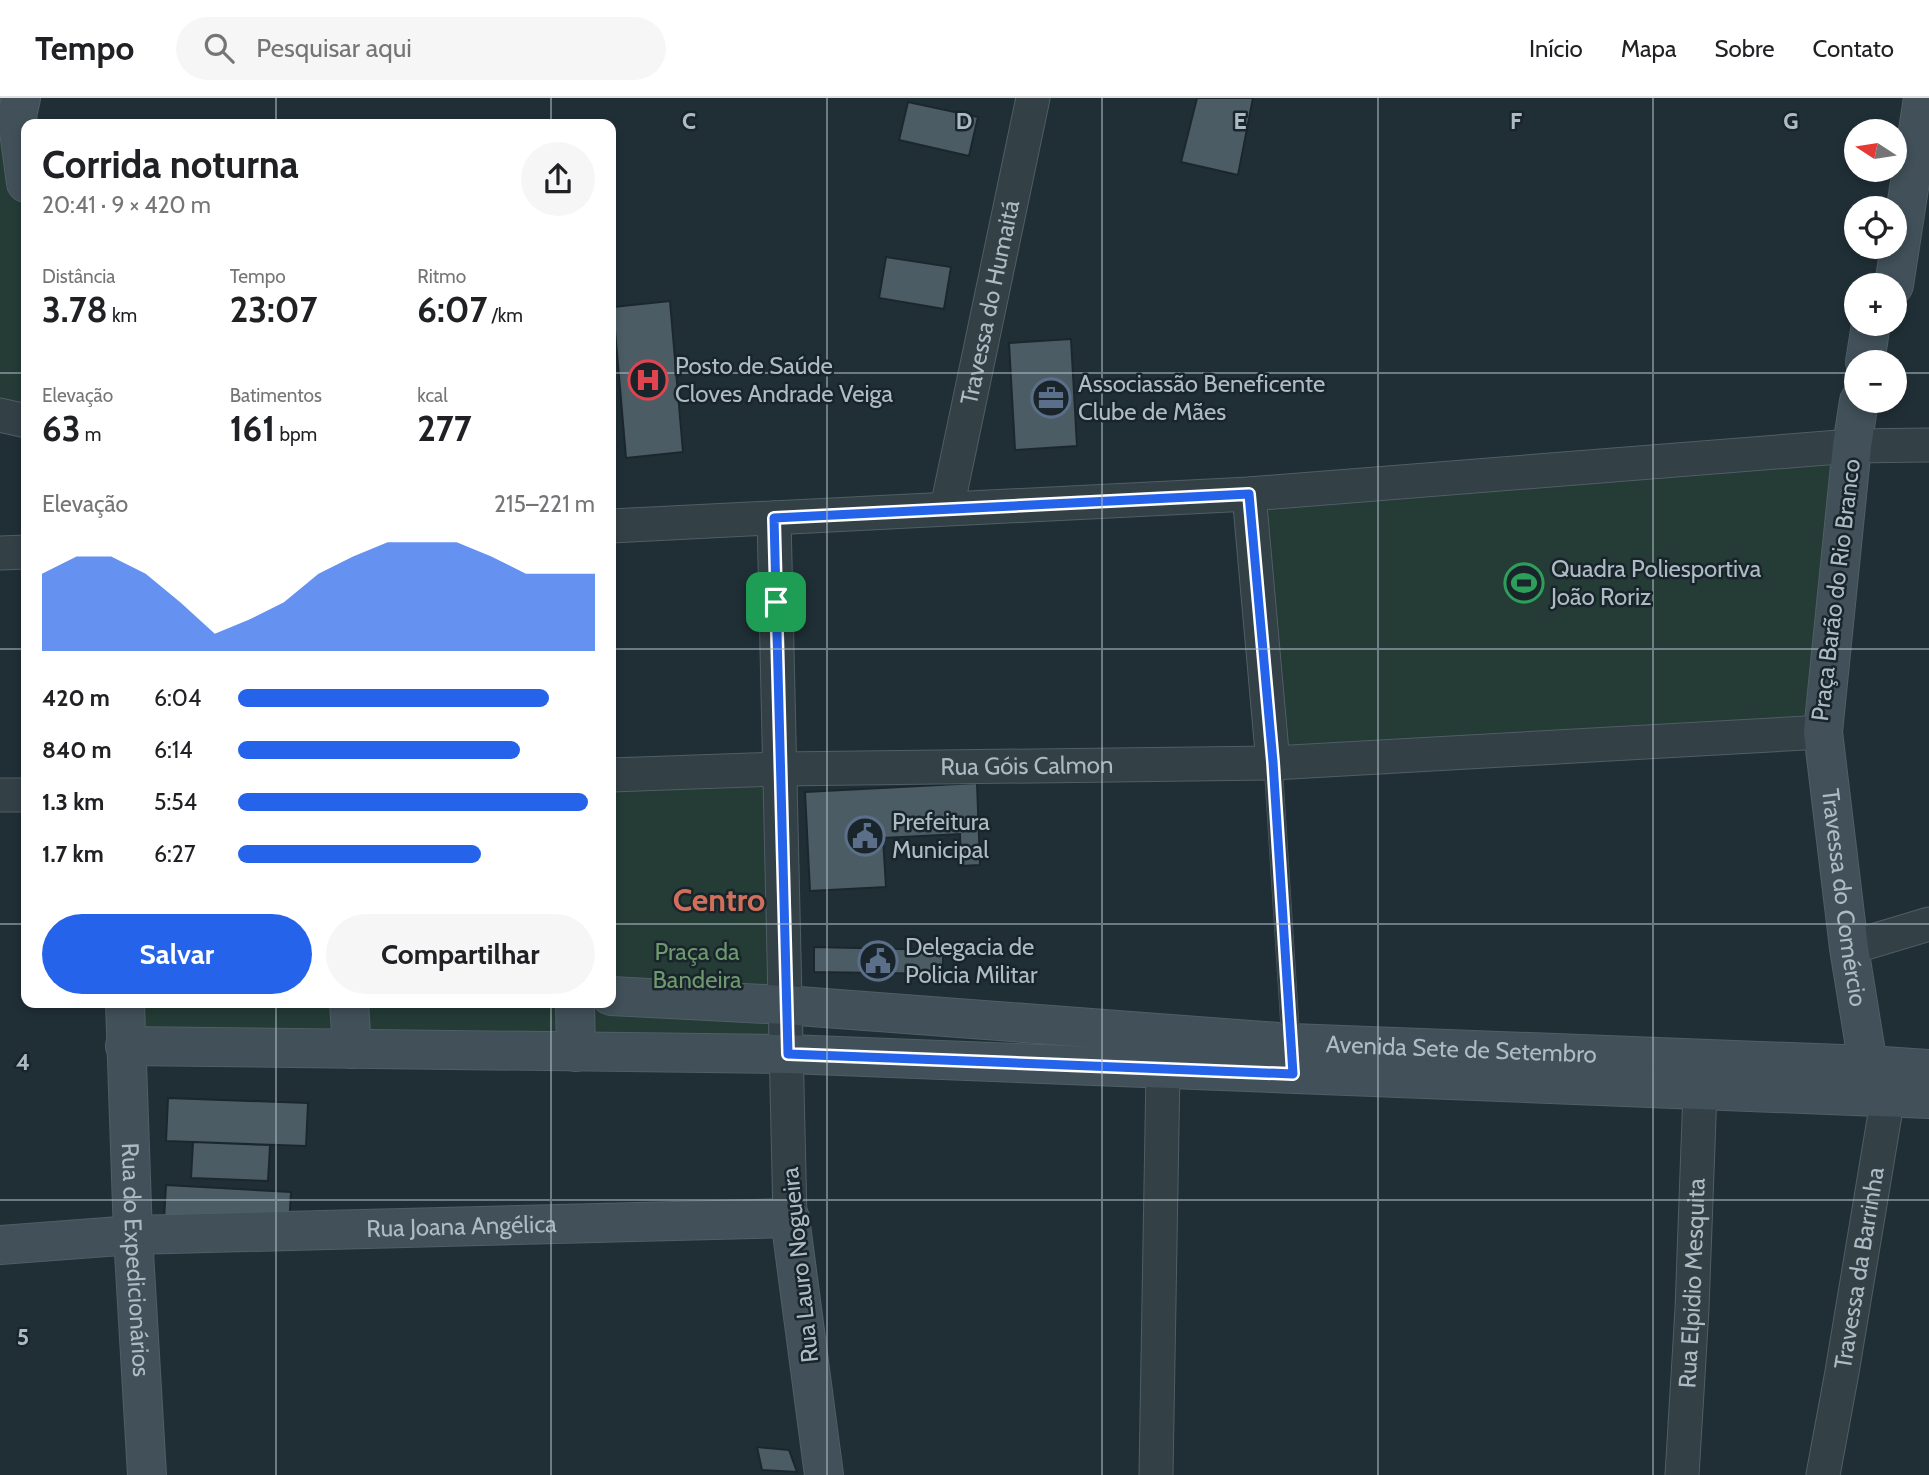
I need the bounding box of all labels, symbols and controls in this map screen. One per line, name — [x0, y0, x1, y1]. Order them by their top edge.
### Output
search box — [176, 17, 666, 80]
text: Tempo — [35, 28, 134, 68]
icon: search — [200, 29, 238, 67]
text: Pesquisar aqui — [256, 32, 412, 64]
text: Início — [1529, 34, 1583, 63]
text: Mapa — [1621, 34, 1676, 63]
text: Sobre — [1714, 34, 1775, 63]
text: Contato — [1813, 34, 1894, 63]
text: C — [682, 107, 696, 135]
text: D — [956, 107, 972, 135]
text: E — [1233, 107, 1247, 135]
text: F — [1510, 107, 1522, 135]
text: G — [1783, 107, 1799, 135]
north arrow — [1844, 119, 1908, 182]
map controls — [1844, 119, 1907, 413]
text: Corrida noturna — [42, 141, 299, 188]
button: share — [521, 142, 595, 216]
text: 20:41 · 9 × 420 m — [42, 191, 211, 219]
button: locate — [1844, 196, 1907, 259]
street label: Travessa do Humaitá — [954, 197, 1025, 407]
text: Distância — [42, 265, 116, 288]
text: Tempo — [230, 265, 286, 288]
text: Ritmo — [417, 265, 466, 288]
button: + — [1844, 273, 1907, 336]
text: 3.78 — [42, 288, 108, 331]
text: 23:07 — [230, 288, 317, 331]
text: 6:07 — [417, 288, 487, 331]
text: km — [108, 304, 137, 327]
text: /km — [487, 304, 523, 327]
button: − — [1844, 350, 1907, 413]
place label: Posto de Saúde Cloves Andrade Veiga — [675, 351, 894, 408]
hospital icon: Posto de Saúde Cloves Andrade Veiga — [627, 359, 669, 401]
place label: Associassão Beneficente Clube de Mães — [1078, 369, 1325, 426]
office icon: Associassão Beneficente Clube de Mães — [1030, 377, 1072, 419]
text: Elevação — [42, 384, 113, 407]
text: Batimentos — [230, 384, 322, 407]
text: kcal — [417, 384, 448, 407]
text: 63 — [42, 407, 81, 450]
text: 161 — [230, 407, 275, 450]
text: 277 — [417, 407, 472, 450]
text: m — [81, 423, 102, 446]
text: bpm — [275, 423, 317, 446]
street label: Praça Barão do Rio Branco — [1805, 457, 1866, 723]
text: Elevação — [42, 490, 128, 518]
text: 215–221 m — [494, 490, 595, 518]
place label: Quadra Poliesportiva João Roriz — [1550, 554, 1762, 611]
sports icon: Quadra Poliesportiva João Roriz — [1503, 562, 1545, 604]
pin — [746, 572, 806, 632]
icon: arrive — [757, 583, 795, 621]
text: 420 m — [42, 684, 110, 712]
text: 6:04 — [154, 684, 201, 712]
text: 840 m — [42, 736, 112, 764]
text: 6:14 — [154, 736, 193, 764]
street label: Rua Góis Calmon — [940, 750, 1114, 781]
street label: Travessa do Comércio — [1816, 787, 1873, 1009]
text: 1.3 km — [42, 788, 104, 816]
text: 5:54 — [154, 788, 197, 816]
place label: Prefeitura Municipal — [892, 807, 990, 864]
public building icon: Prefeitura Municipal — [844, 815, 886, 857]
text: 1.7 km — [42, 840, 104, 868]
text: 6:27 — [154, 840, 195, 868]
district label: Centro — [673, 880, 765, 919]
button: Salvar — [42, 914, 312, 994]
button: Compartilhar — [326, 914, 595, 994]
place label: Delegacia de Policia Militar — [905, 932, 1038, 989]
park label: Praça da Bandeira — [653, 937, 742, 994]
public building icon: Delegacia de Policia Militar — [857, 940, 899, 982]
street label: Avenida Sete de Setembro — [1325, 1029, 1597, 1069]
text: 4 — [16, 1048, 30, 1076]
street label: Rua do Expedicionários — [116, 1142, 156, 1378]
street label: Travessa da Barrinha — [1828, 1164, 1890, 1371]
street label: Rua Lauro Nogueira — [775, 1165, 824, 1364]
street label: Rua Elpidio Mesquita — [1672, 1177, 1711, 1389]
street label: Rua Joana Angélica — [366, 1209, 557, 1243]
text: 5 — [17, 1323, 29, 1351]

